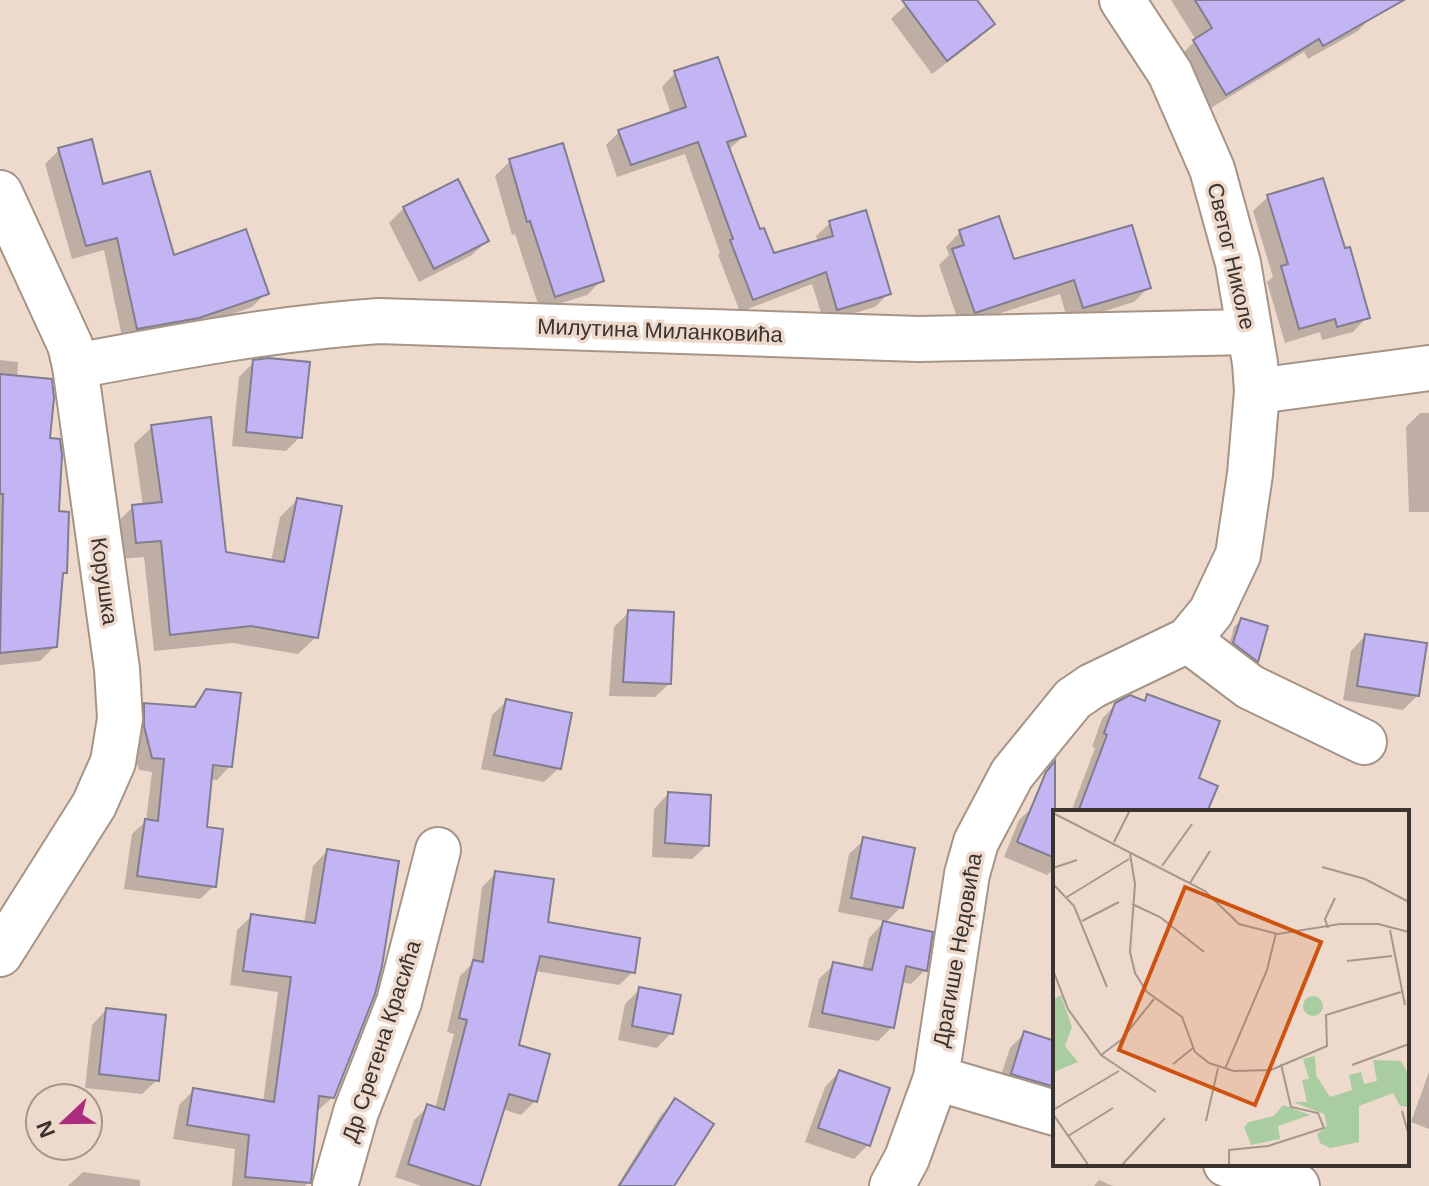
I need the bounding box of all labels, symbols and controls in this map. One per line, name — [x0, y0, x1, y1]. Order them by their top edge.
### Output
street label: Светог Николе — [1202, 180, 1261, 332]
street label: Милутина Миланковића — [537, 314, 784, 347]
street label: Корушка — [86, 536, 123, 627]
inset map — [1053, 810, 1409, 1166]
street label: Драгише Недовића — [928, 850, 987, 1049]
street label: Др Сретена Красића — [337, 936, 426, 1145]
north arrow — [24, 1082, 104, 1162]
text: N — [31, 1117, 60, 1141]

